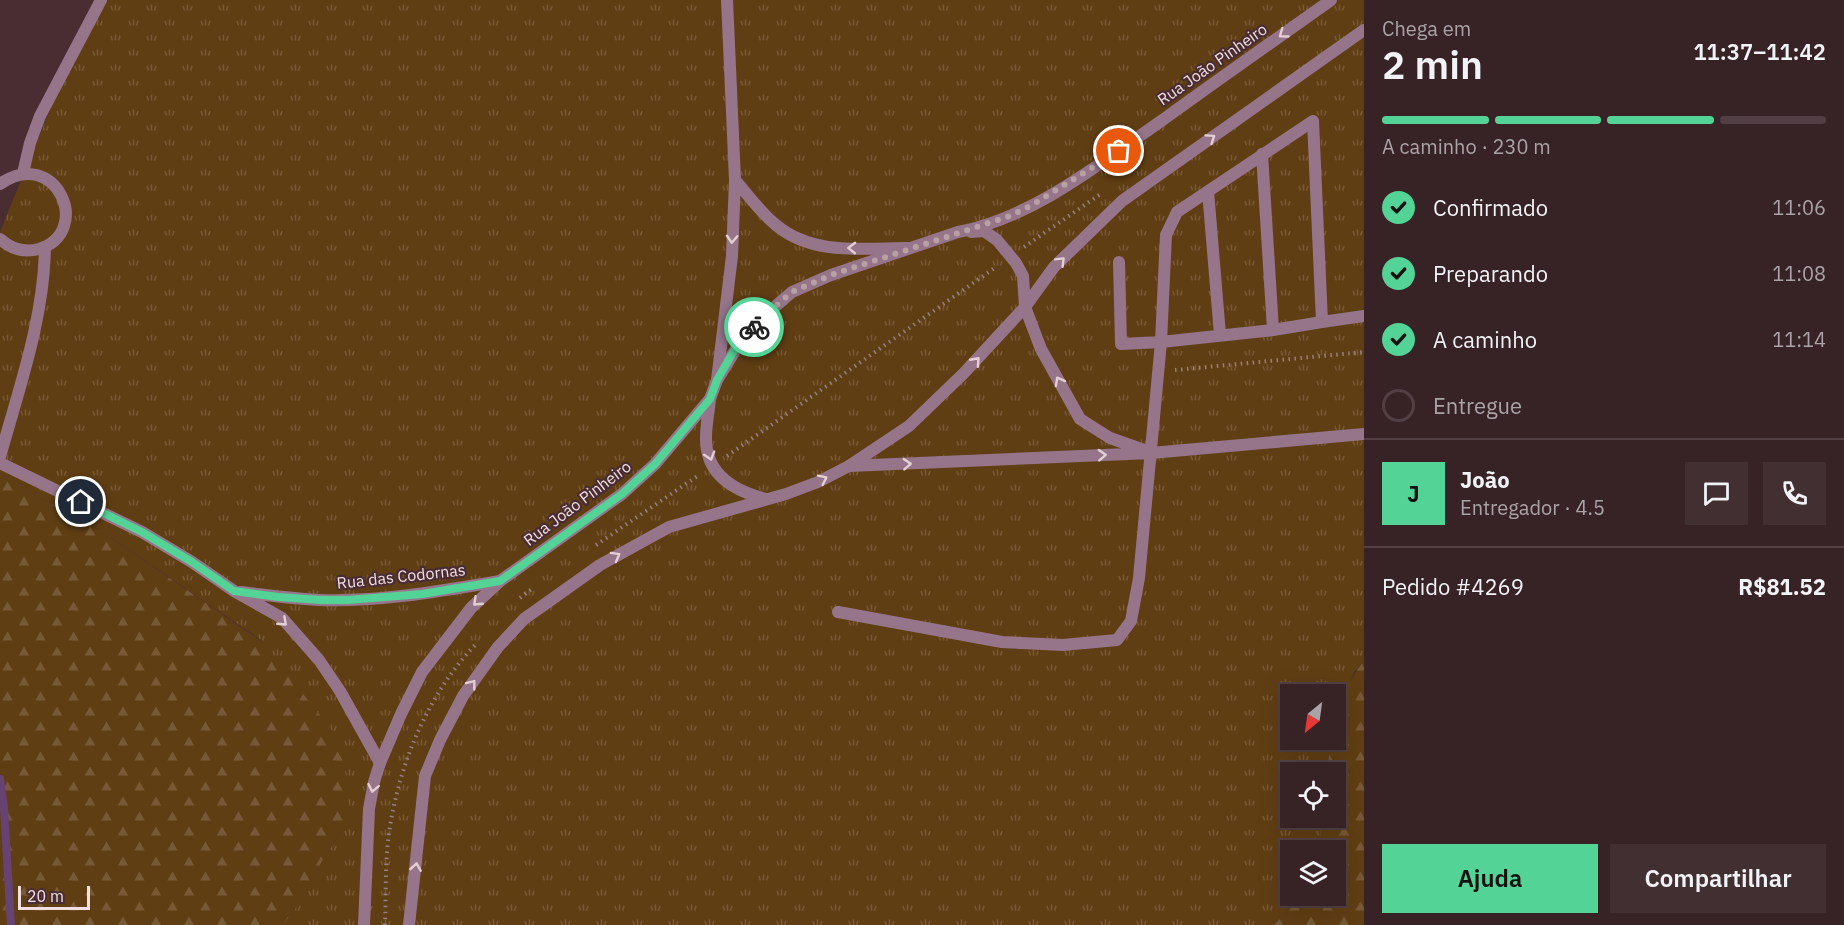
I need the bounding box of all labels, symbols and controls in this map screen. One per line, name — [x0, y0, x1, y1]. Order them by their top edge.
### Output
text: Chega em — [1382, 15, 1471, 42]
street label: Rua João Pinheiro — [1153, 19, 1271, 109]
one-way arrow — [1278, 27, 1289, 38]
text: 11:37–11:42 — [1693, 37, 1826, 66]
text: 2 min — [1382, 39, 1483, 90]
pin — [1093, 125, 1144, 176]
text: A caminho · 230 m — [1382, 133, 1551, 160]
icon: bag — [1102, 134, 1135, 167]
one-way arrow — [1204, 134, 1215, 145]
icon: check — [1382, 191, 1415, 224]
text: Confirmado — [1433, 193, 1548, 222]
text: 11:06 — [1772, 194, 1826, 221]
one-way arrow — [726, 234, 739, 243]
one-way arrow — [847, 242, 856, 254]
one-way arrow — [1053, 257, 1064, 268]
icon: check — [1382, 257, 1415, 290]
text: Preparando — [1433, 259, 1548, 288]
text: 11:08 — [1772, 260, 1826, 287]
courier — [724, 297, 784, 357]
icon: bike — [738, 311, 771, 344]
icon: check — [1382, 323, 1415, 356]
text: A caminho — [1433, 325, 1537, 354]
text: 11:14 — [1772, 326, 1826, 353]
one-way arrow — [969, 357, 980, 368]
one-way arrow — [1055, 377, 1066, 388]
text: Entregue — [1433, 391, 1522, 420]
one-way arrow — [1097, 448, 1106, 461]
one-way arrow — [703, 450, 715, 461]
street label: Rua João Pinheiro — [519, 456, 635, 550]
one-way arrow — [903, 457, 912, 470]
button: chat — [1685, 462, 1748, 525]
button: phone — [1763, 462, 1826, 525]
text: João — [1460, 465, 1510, 494]
one-way arrow — [816, 475, 827, 487]
pin — [55, 476, 106, 527]
text: J — [1407, 479, 1420, 508]
icon: home — [64, 485, 97, 518]
text: Entregador · 4.5 — [1460, 494, 1605, 521]
one-way arrow — [610, 552, 620, 563]
street label: Rua das Codornas — [336, 559, 466, 593]
text: Pedido #4269 — [1382, 572, 1524, 601]
text: R$81.52 — [1738, 572, 1826, 601]
one-way arrow — [474, 595, 484, 606]
one-way arrow — [276, 614, 287, 625]
one-way arrow — [465, 680, 476, 691]
north arrow — [1280, 684, 1346, 750]
map controls — [1280, 684, 1346, 906]
button: locate — [1280, 762, 1346, 828]
one-way arrow — [367, 783, 380, 793]
button: layers — [1280, 840, 1346, 906]
button: Ajuda — [1382, 844, 1598, 913]
button: Compartilhar — [1610, 844, 1826, 913]
one-way arrow — [409, 862, 421, 872]
scale bar — [18, 883, 90, 910]
text: 20 m — [27, 886, 64, 906]

